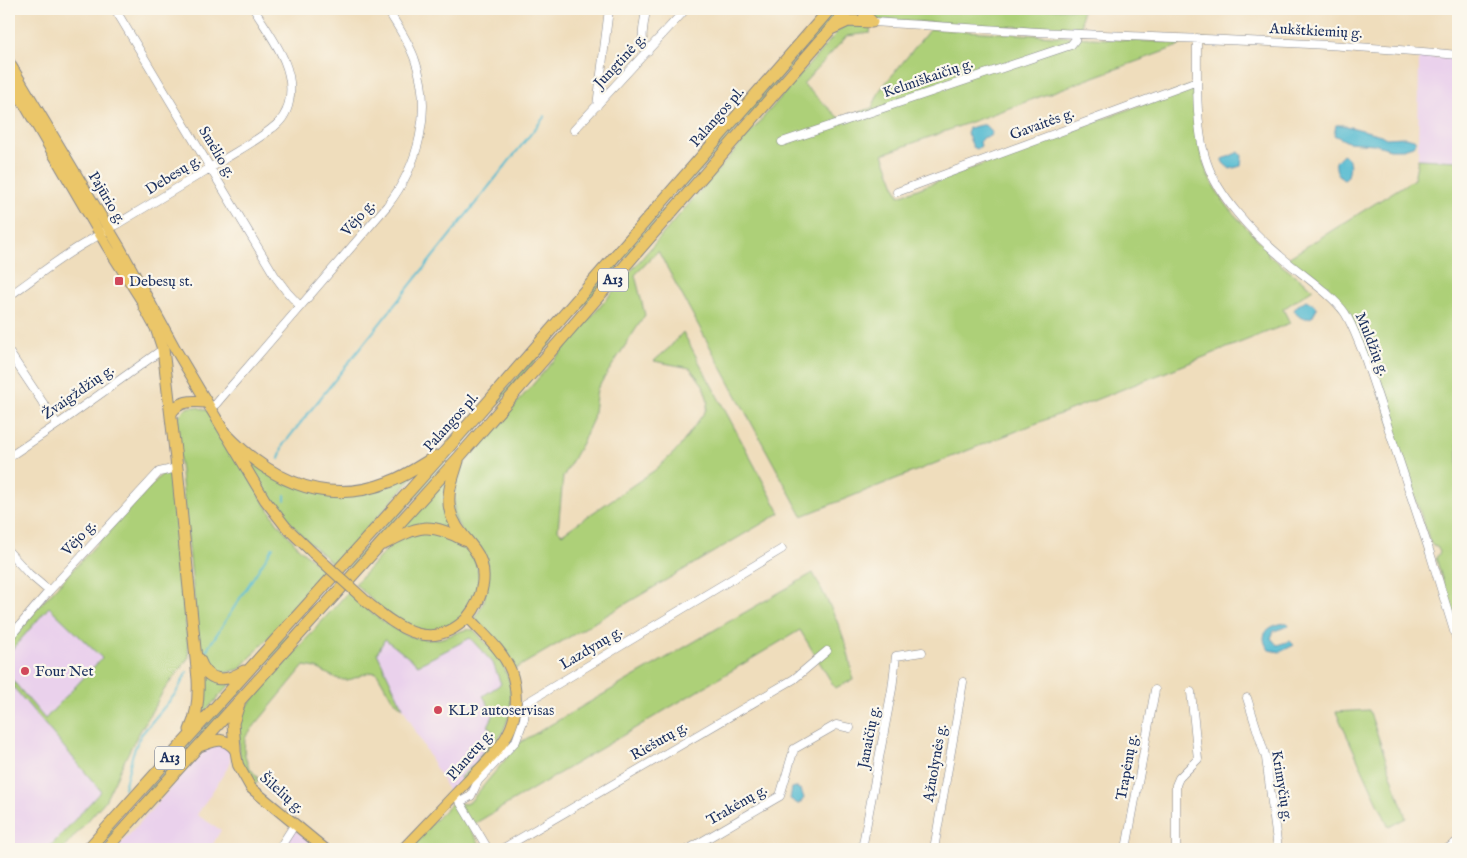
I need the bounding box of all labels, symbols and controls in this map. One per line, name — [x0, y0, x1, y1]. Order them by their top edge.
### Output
street label: Aukštkiemių g. — [1268, 19, 1363, 43]
street label: Jungtinė g. — [588, 30, 650, 94]
street label: Kelmiškaičių g. — [881, 54, 975, 102]
street label: Palangos pl. — [686, 83, 748, 151]
street label: Gavaitės g. — [1007, 104, 1077, 144]
street label: Smėlio g. — [194, 123, 240, 181]
street label: Debesų g. — [142, 151, 204, 199]
street label: Pajūrio g. — [84, 168, 130, 228]
street label: Vėjo g. — [336, 196, 379, 241]
road number: A13 — [598, 268, 628, 292]
place label: Debesų st. — [129, 272, 193, 291]
marker: Debesų st. — [113, 275, 125, 287]
street label: Muldžių g. — [1351, 309, 1393, 379]
street label: Žvaigždžių g. — [38, 360, 118, 424]
street label: Palangos pl. — [419, 388, 483, 456]
street label: Vėjo g. — [57, 516, 100, 561]
street label: Lazdynų g. — [556, 622, 626, 674]
place label: Four Net — [35, 662, 94, 681]
marker: Four Net — [19, 665, 31, 677]
place label: KLP autoservisas — [448, 701, 554, 720]
marker: KLP autoservisas — [432, 704, 444, 716]
street label: Janaičių g. — [853, 704, 884, 772]
street label: Riešutų g. — [627, 717, 691, 765]
street label: Ąžuolynės g. — [919, 723, 951, 804]
street label: Planetų g. — [443, 726, 497, 784]
street label: Trapėnų g. — [1112, 732, 1142, 802]
road number: A13 — [155, 746, 185, 770]
street label: Krimyčių g. — [1267, 749, 1297, 823]
street label: Šilelių g. — [256, 768, 308, 818]
street label: Trakėnų g. — [703, 780, 771, 830]

